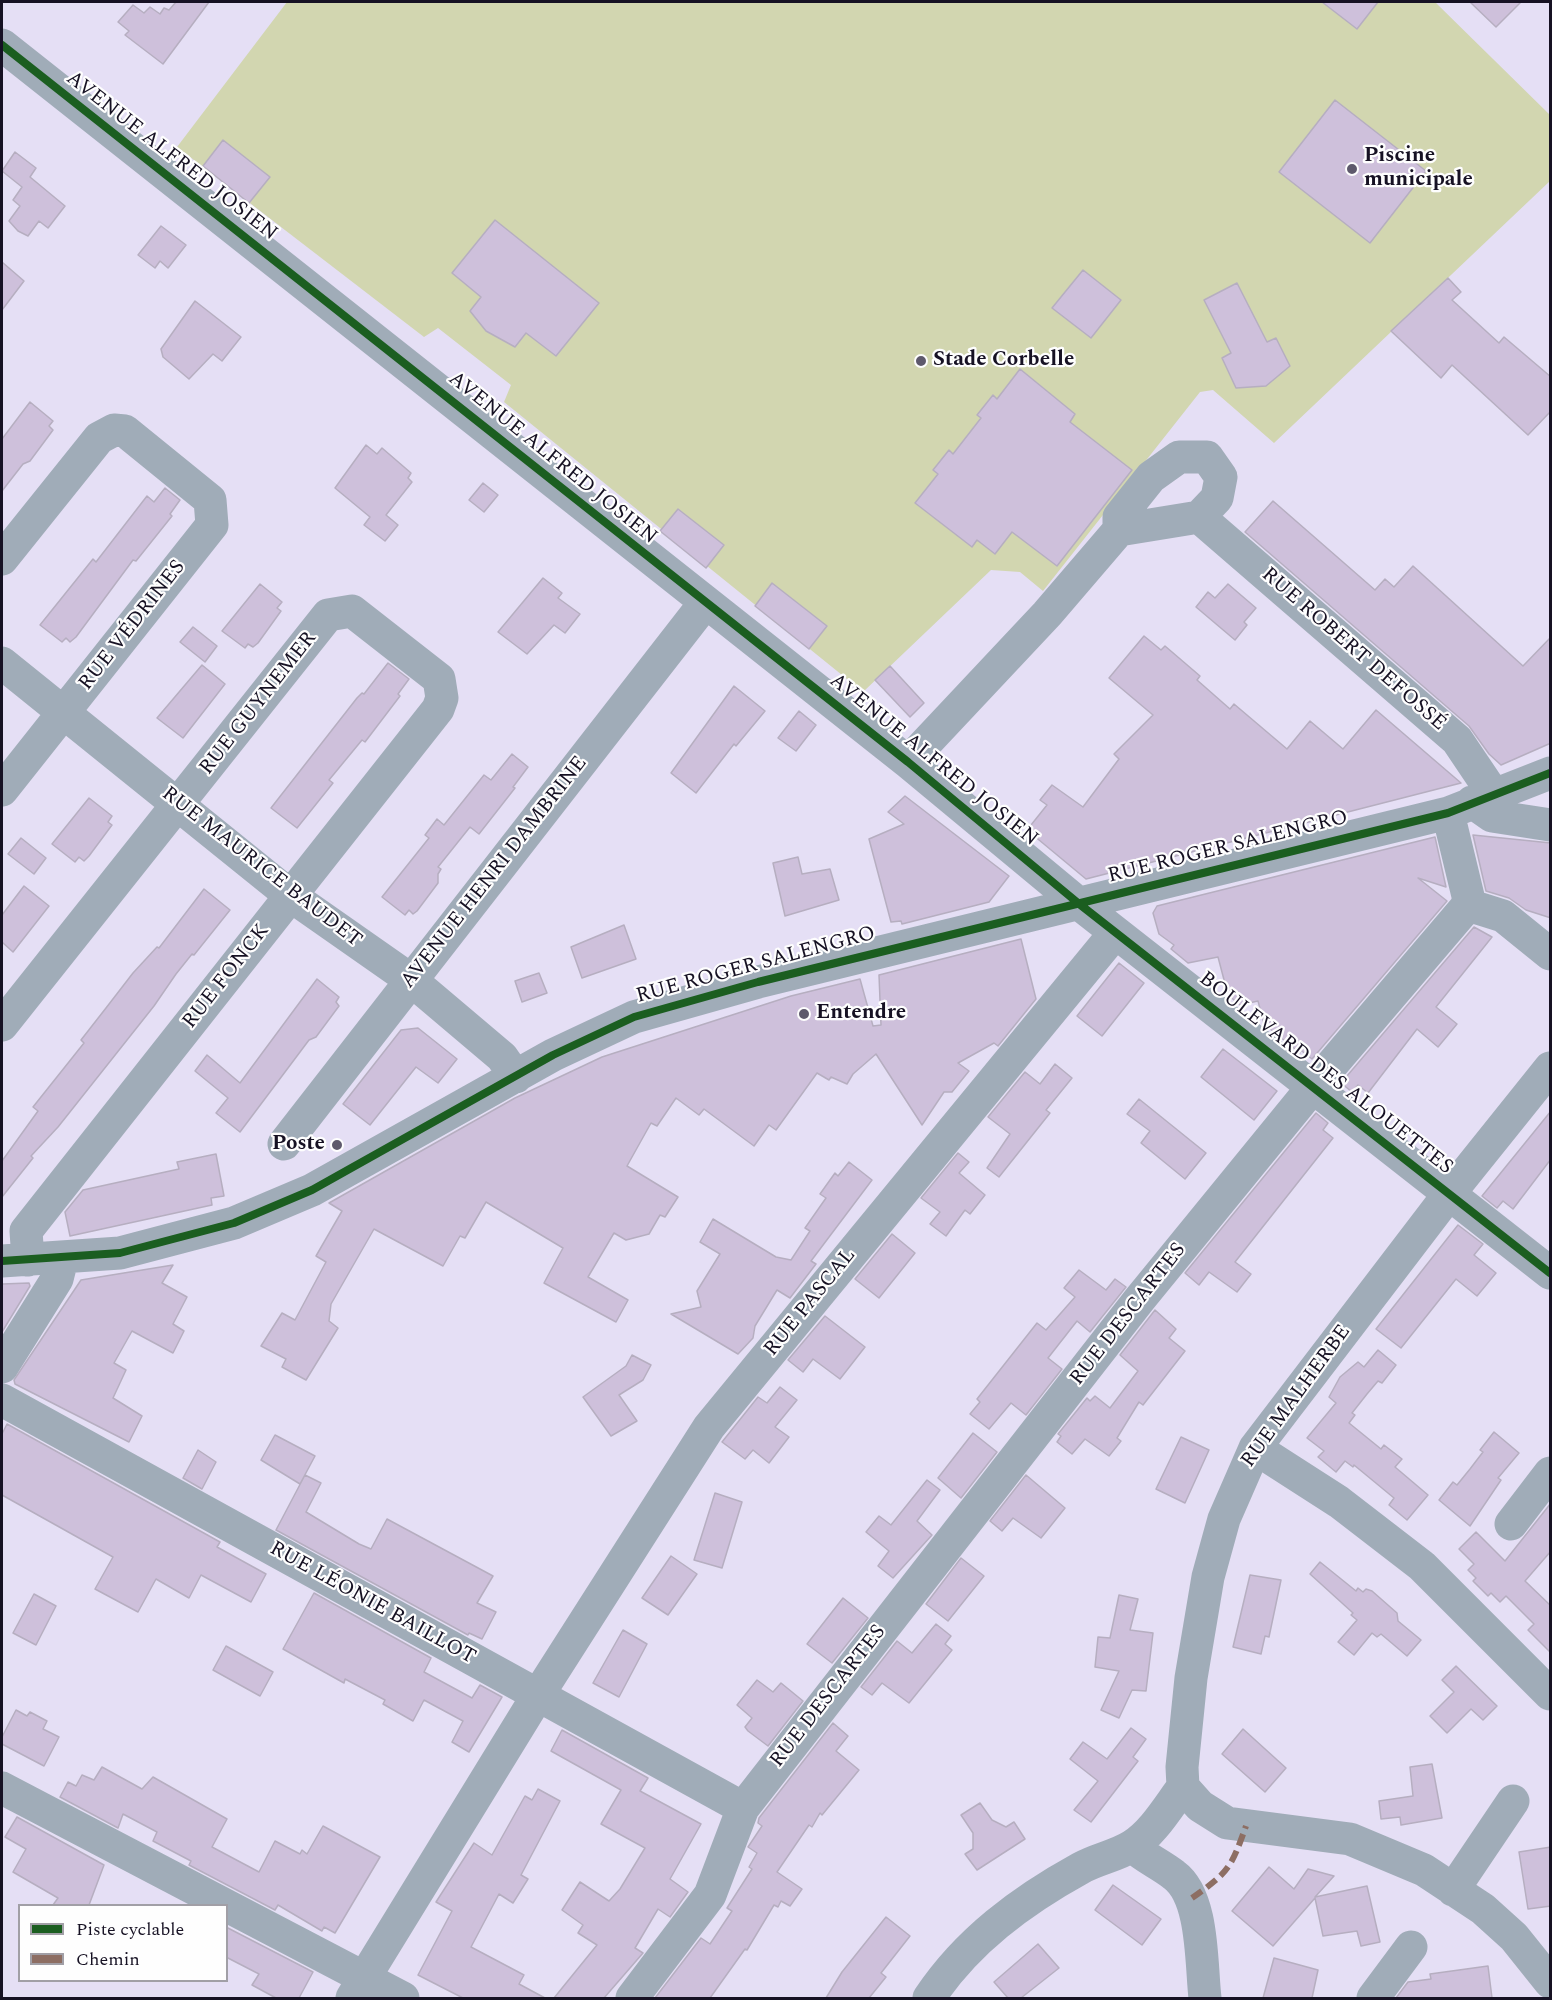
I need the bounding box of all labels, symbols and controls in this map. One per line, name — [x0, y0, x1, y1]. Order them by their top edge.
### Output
street label: AVENUE ALFRED JOSIEN — [60, 67, 282, 247]
place label: Piscine municipale — [1364, 144, 1473, 194]
marker: Piscine municipale — [1345, 162, 1359, 176]
place label: Stade Corbelle — [933, 348, 1074, 374]
marker: Stade Corbelle — [914, 354, 928, 368]
street label: AVENUE ALFRED JOSIEN — [443, 367, 661, 551]
street label: RUE VÉDRINES — [74, 556, 192, 696]
street label: RUE ROBERT DEFOSSÉ — [1255, 563, 1451, 737]
street label: RUE GUYNEMER — [195, 627, 323, 781]
street label: AVENUE ALFRED JOSIEN — [824, 669, 1042, 853]
street label: AVENUE HENRI DAMBRINE — [396, 752, 594, 994]
street label: RUE MAURICE BAUDET — [156, 782, 366, 954]
street label: RUE ROGER SALENGRO — [1105, 806, 1351, 890]
street label: RUE FONCK — [178, 919, 276, 1035]
street label: RUE ROGER SALENGRO — [634, 922, 878, 1010]
street label: BOULEVARD DES ALOUETTES — [1193, 967, 1457, 1181]
place label: Entendre — [816, 1001, 906, 1027]
marker: Entendre — [797, 1007, 811, 1021]
place label: Poste — [272, 1132, 325, 1158]
marker: Poste — [330, 1138, 344, 1152]
street label: RUE DESCARTES — [1066, 1239, 1192, 1391]
street label: RUE PASCAL — [760, 1244, 862, 1362]
street label: RUE MALHERBE — [1237, 1321, 1357, 1473]
street label: RUE LÉONIE BAILLOT — [265, 1537, 479, 1671]
street label: RUE DESCARTES — [766, 1621, 892, 1773]
legend — [18, 1904, 228, 1982]
text: Piste cyclable — [76, 1916, 184, 1943]
text: Chemin — [76, 1946, 140, 1973]

